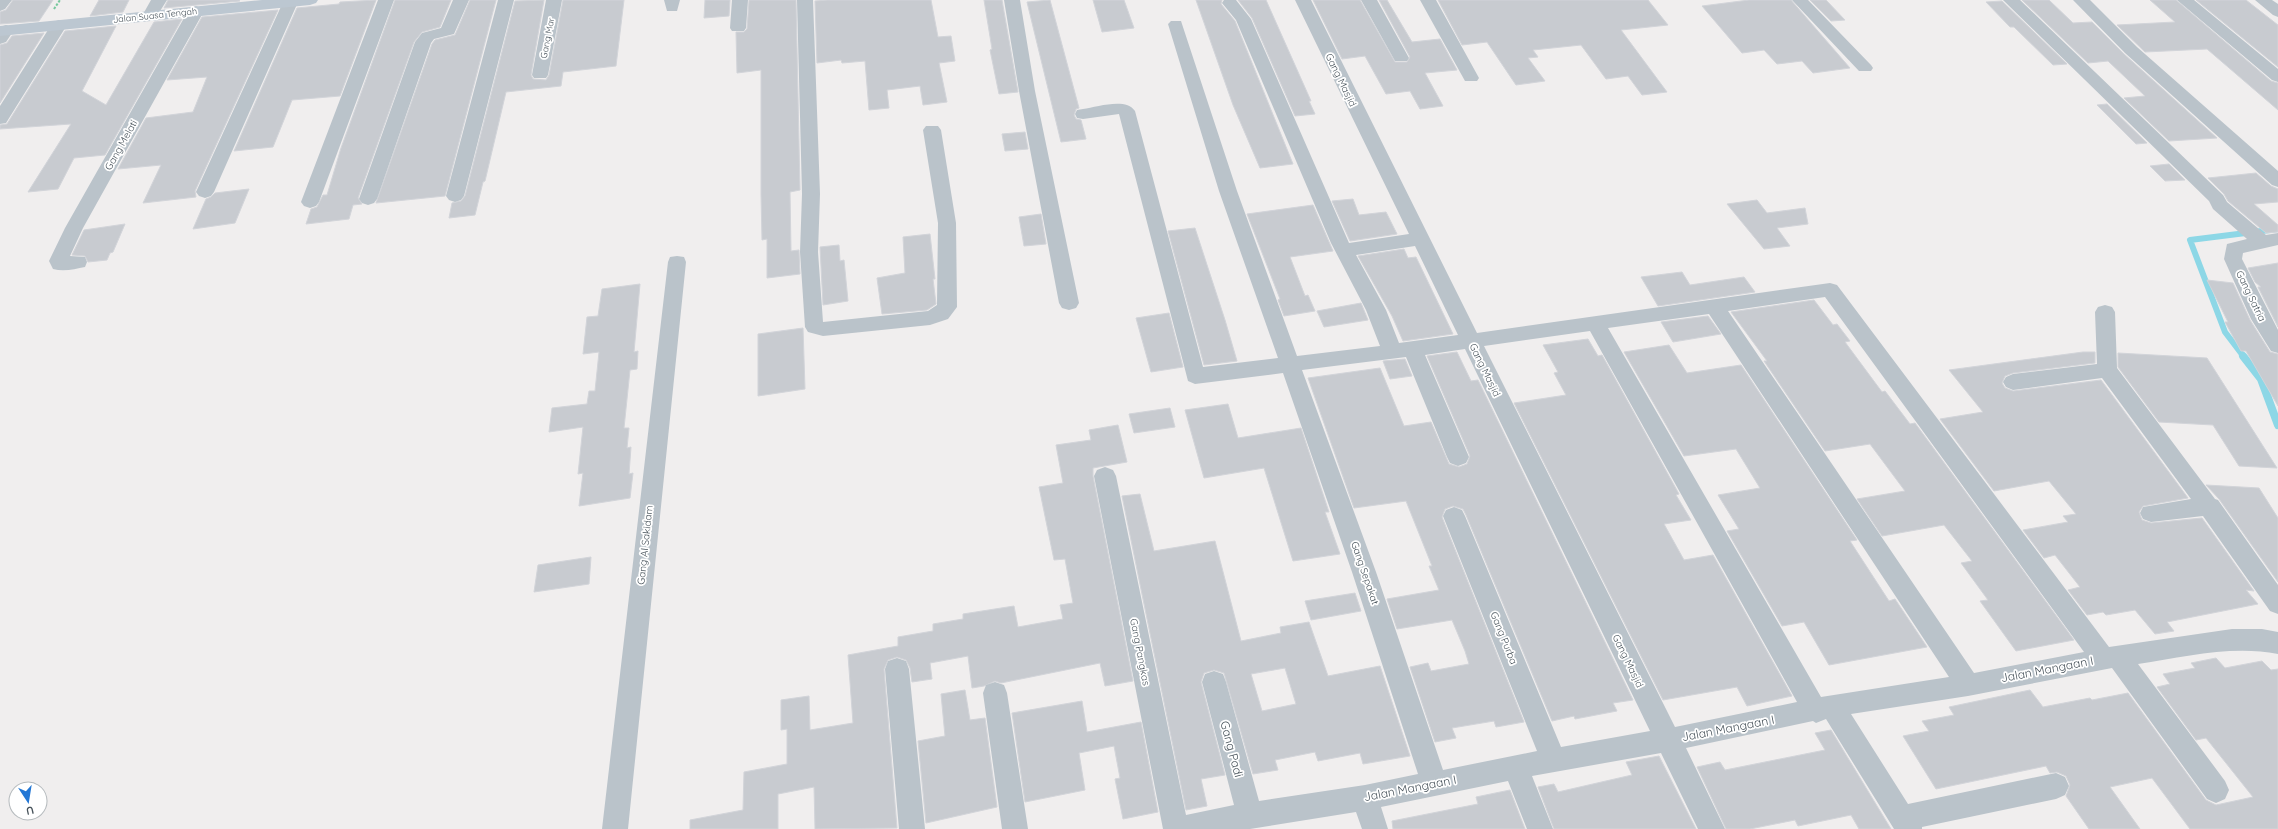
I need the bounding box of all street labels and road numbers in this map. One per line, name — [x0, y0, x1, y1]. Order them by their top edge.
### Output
street label: Jalan Suasa Tengah — [112, 5, 198, 25]
street label: Gang Mar — [538, 16, 556, 59]
street label: Gang Masjid — [1322, 51, 1360, 109]
street label: Gang Melati — [102, 117, 140, 173]
street label: Gang Satria — [2233, 268, 2269, 324]
street label: Gang Masjid — [1466, 341, 1504, 399]
street label: Gang Al Sakidam — [634, 505, 656, 585]
street label: Gang Sepakat — [1348, 540, 1382, 607]
street label: Gang Purba — [1488, 610, 1520, 666]
street label: Gang Pangkas — [1127, 617, 1153, 687]
street label: Gang Masjid — [1609, 632, 1647, 690]
street label: Jalan Mangaan I — [2000, 653, 2094, 685]
street label: Jalan Mangaan I — [1681, 712, 1775, 744]
street label: Gang Padi — [1217, 719, 1247, 779]
street label: Jalan Mangaan I — [1363, 772, 1457, 804]

